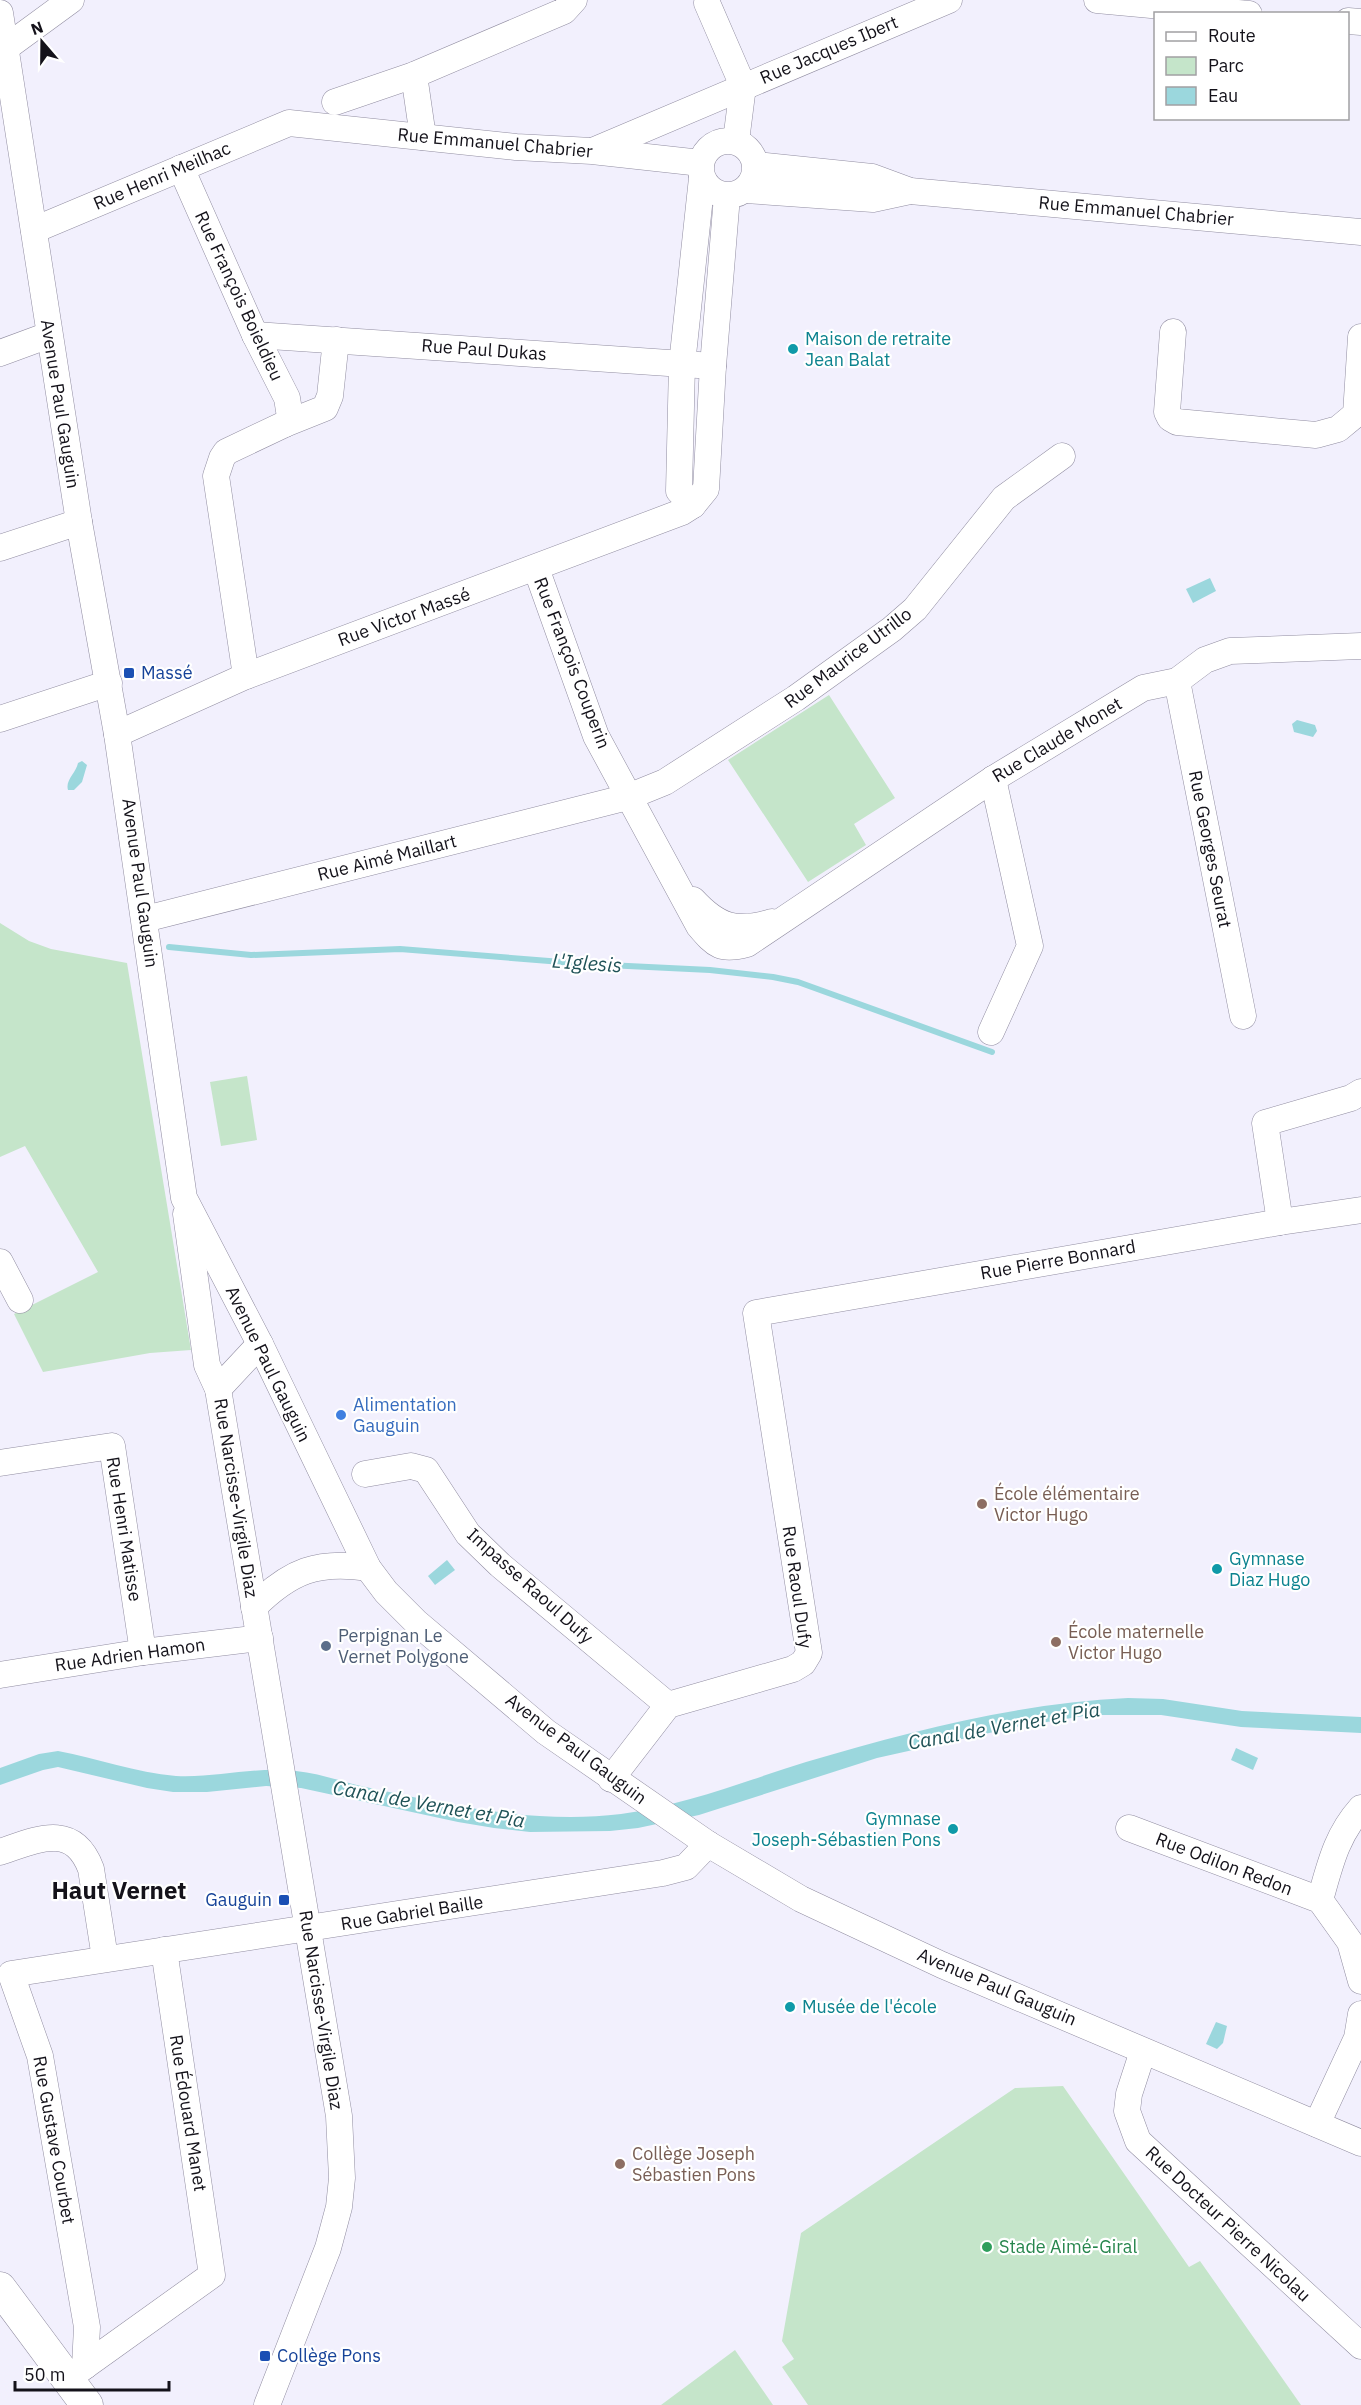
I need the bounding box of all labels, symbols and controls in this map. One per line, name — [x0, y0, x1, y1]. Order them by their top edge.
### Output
street label: Rue Jacques Ibert — [756, 10, 901, 89]
north arrow — [12, 12, 72, 72]
legend — [1154, 12, 1349, 120]
text: N — [28, 17, 46, 39]
text: Route — [1208, 24, 1256, 47]
text: Parc — [1208, 54, 1244, 77]
text: Eau — [1208, 84, 1238, 107]
street label: Rue Emmanuel Chabrier — [396, 123, 594, 163]
street label: Rue Henri Meilhac — [90, 136, 234, 215]
street label: Rue Emmanuel Chabrier — [1037, 191, 1235, 231]
street label: Rue François Boieldieu — [190, 207, 289, 384]
street label: Avenue Paul Gauguin — [36, 318, 85, 490]
place label: Maison de retraite Jean Balat — [805, 327, 951, 371]
street label: Rue Paul Dukas — [421, 334, 548, 365]
marker: Maison de retraite Jean Balat — [786, 342, 800, 356]
street label: Rue François Couperin — [529, 574, 616, 752]
street label: Rue Victor Massé — [335, 582, 473, 651]
street label: Rue Maurice Utrillo — [779, 602, 916, 713]
place label: Massé — [141, 661, 193, 684]
marker: Massé — [122, 666, 136, 680]
street label: Rue Claude Monet — [988, 692, 1126, 787]
street label: Rue Georges Seurat — [1184, 768, 1237, 930]
street label: Avenue Paul Gauguin — [117, 797, 164, 969]
street label: Rue Aimé Maillart — [315, 829, 459, 886]
water label: L'Iglesis — [551, 947, 623, 978]
street label: Rue Pierre Bonnard — [978, 1235, 1137, 1284]
street label: Avenue Paul Gauguin — [221, 1282, 316, 1446]
place label: Alimentation Gauguin — [353, 1393, 457, 1437]
street label: Rue Narcisse-Virgile Diaz — [209, 1396, 264, 1599]
marker: Alimentation Gauguin — [334, 1408, 348, 1422]
street label: Rue Henri Matisse — [102, 1455, 147, 1603]
place label: École élémentaire Victor Hugo — [994, 1482, 1140, 1526]
marker: École élémentaire Victor Hugo — [975, 1497, 989, 1511]
street label: Impasse Raoul Dufy — [462, 1523, 598, 1648]
street label: Rue Raoul Dufy — [778, 1524, 817, 1650]
place label: Gymnase Diaz Hugo — [1229, 1547, 1310, 1591]
marker: Gymnase Diaz Hugo — [1210, 1562, 1224, 1576]
place label: École maternelle Victor Hugo — [1068, 1620, 1204, 1664]
place label: Perpignan Le Vernet Polygone — [338, 1624, 469, 1668]
street label: Rue Adrien Hamon — [53, 1633, 207, 1676]
marker: École maternelle Victor Hugo — [1049, 1635, 1063, 1649]
marker: Perpignan Le Vernet Polygone — [319, 1639, 333, 1653]
street label: Avenue Paul Gauguin — [501, 1688, 651, 1809]
water label: Canal de Vernet et Pia — [906, 1695, 1102, 1756]
water label: Canal de Vernet et Pia — [331, 1773, 527, 1834]
place label: Gymnase Joseph-Sébastien Pons — [752, 1807, 941, 1851]
marker: Gymnase Joseph-Sébastien Pons — [946, 1822, 960, 1836]
street label: Rue Odilon Redon — [1152, 1827, 1296, 1900]
district label: Haut Vernet — [51, 1874, 187, 1906]
place label: Gauguin — [205, 1888, 272, 1911]
street label: Rue Gabriel Baille — [339, 1890, 485, 1935]
marker: Gauguin — [277, 1893, 291, 1907]
street label: Rue Narcisse-Virgile Diaz — [294, 1908, 349, 2111]
street label: Avenue Paul Gauguin — [914, 1943, 1080, 2030]
place label: Musée de l'école — [802, 1995, 937, 2018]
marker: Musée de l'école — [783, 2000, 797, 2014]
street label: Rue Édouard Manet — [165, 2033, 212, 2193]
street label: Rue Gustave Courbet — [28, 2054, 81, 2226]
street label: Rue Docteur Pierre Nicolau — [1141, 2141, 1316, 2306]
place label: Collège Joseph Sébastien Pons — [632, 2142, 756, 2186]
marker: Collège Joseph Sébastien Pons — [613, 2157, 627, 2171]
place label: Stade Aimé-Giral — [999, 2235, 1137, 2258]
marker: Stade Aimé-Giral — [980, 2240, 994, 2254]
place label: Collège Pons — [277, 2344, 381, 2367]
marker: Collège Pons — [258, 2349, 272, 2363]
scale bar — [15, 2354, 170, 2392]
text: 50 m — [24, 2363, 66, 2386]

